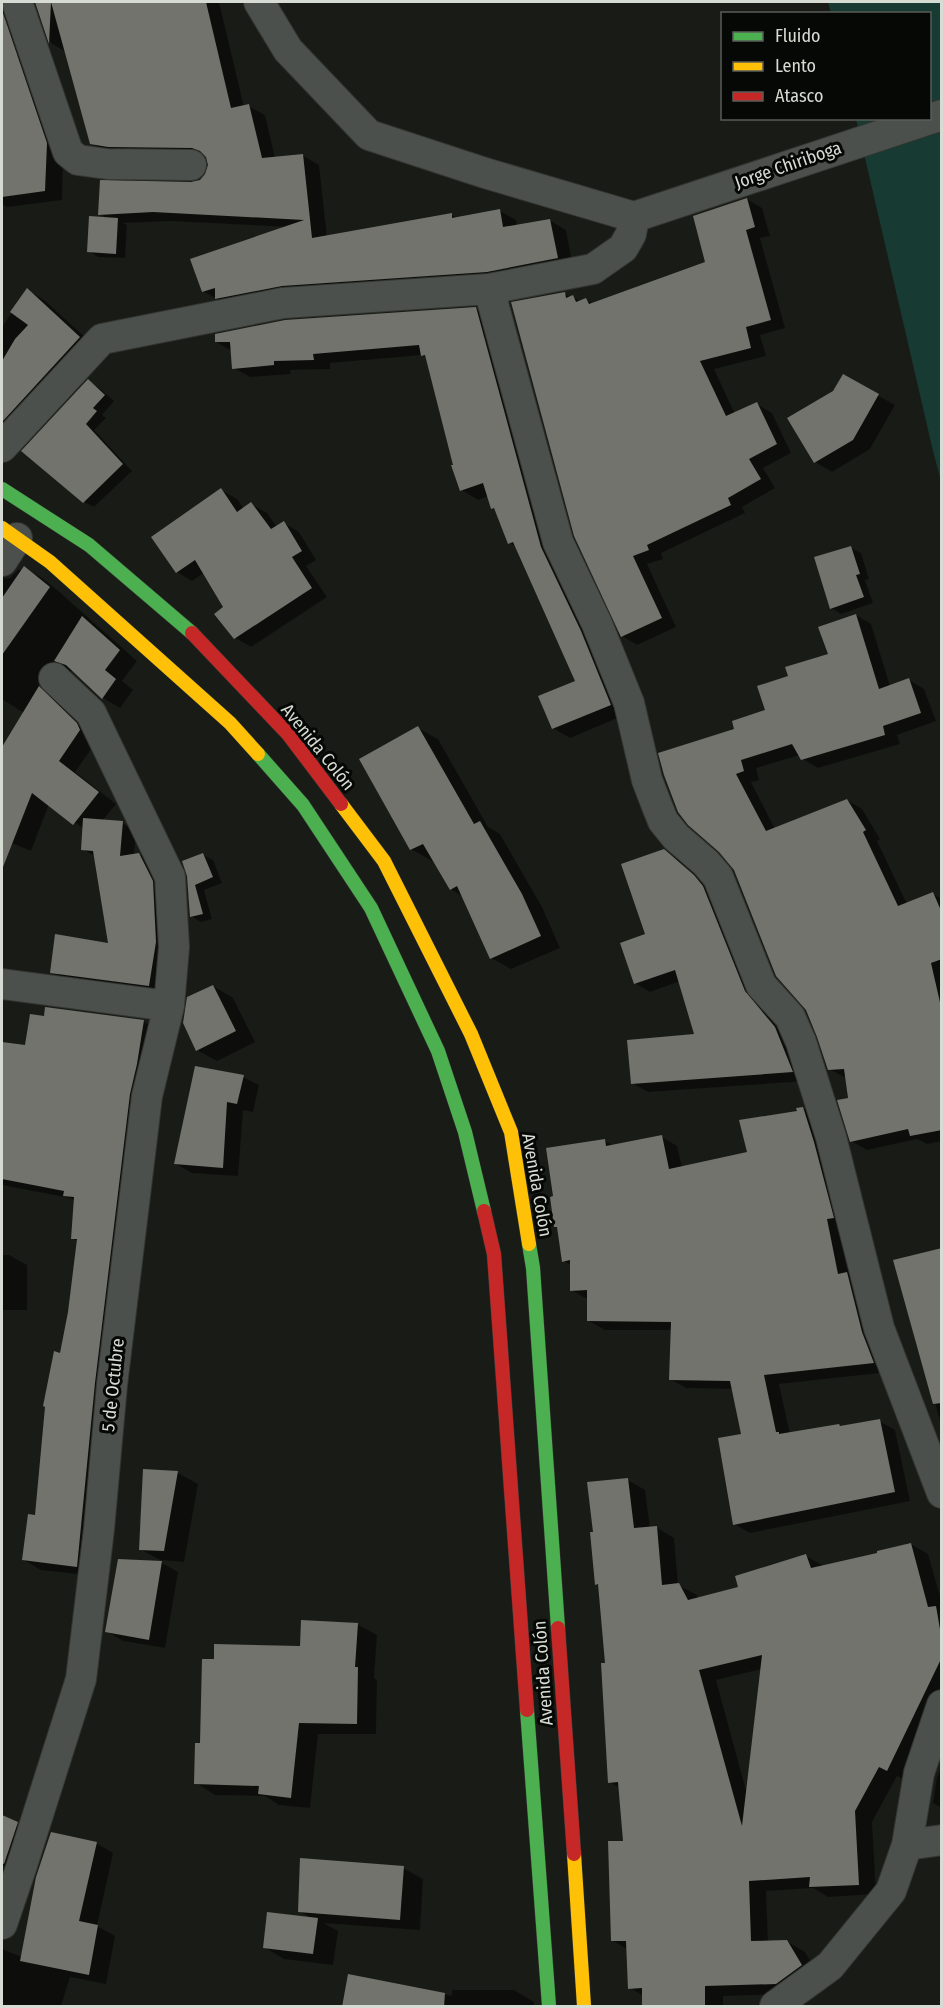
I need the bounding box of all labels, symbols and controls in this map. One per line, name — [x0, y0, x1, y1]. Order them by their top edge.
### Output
legend — [721, 12, 931, 120]
text: Fluido — [775, 25, 821, 47]
text: Lento — [775, 55, 816, 77]
text: Atasco — [775, 85, 823, 107]
street label: Jorge Chiriboga — [732, 136, 844, 194]
street label: Avenida Colón — [276, 699, 360, 795]
street label: Avenida Colón — [517, 1131, 557, 1239]
street label: 5 de Octubre — [97, 1337, 129, 1433]
street label: Avenida Colón — [528, 1620, 558, 1726]

